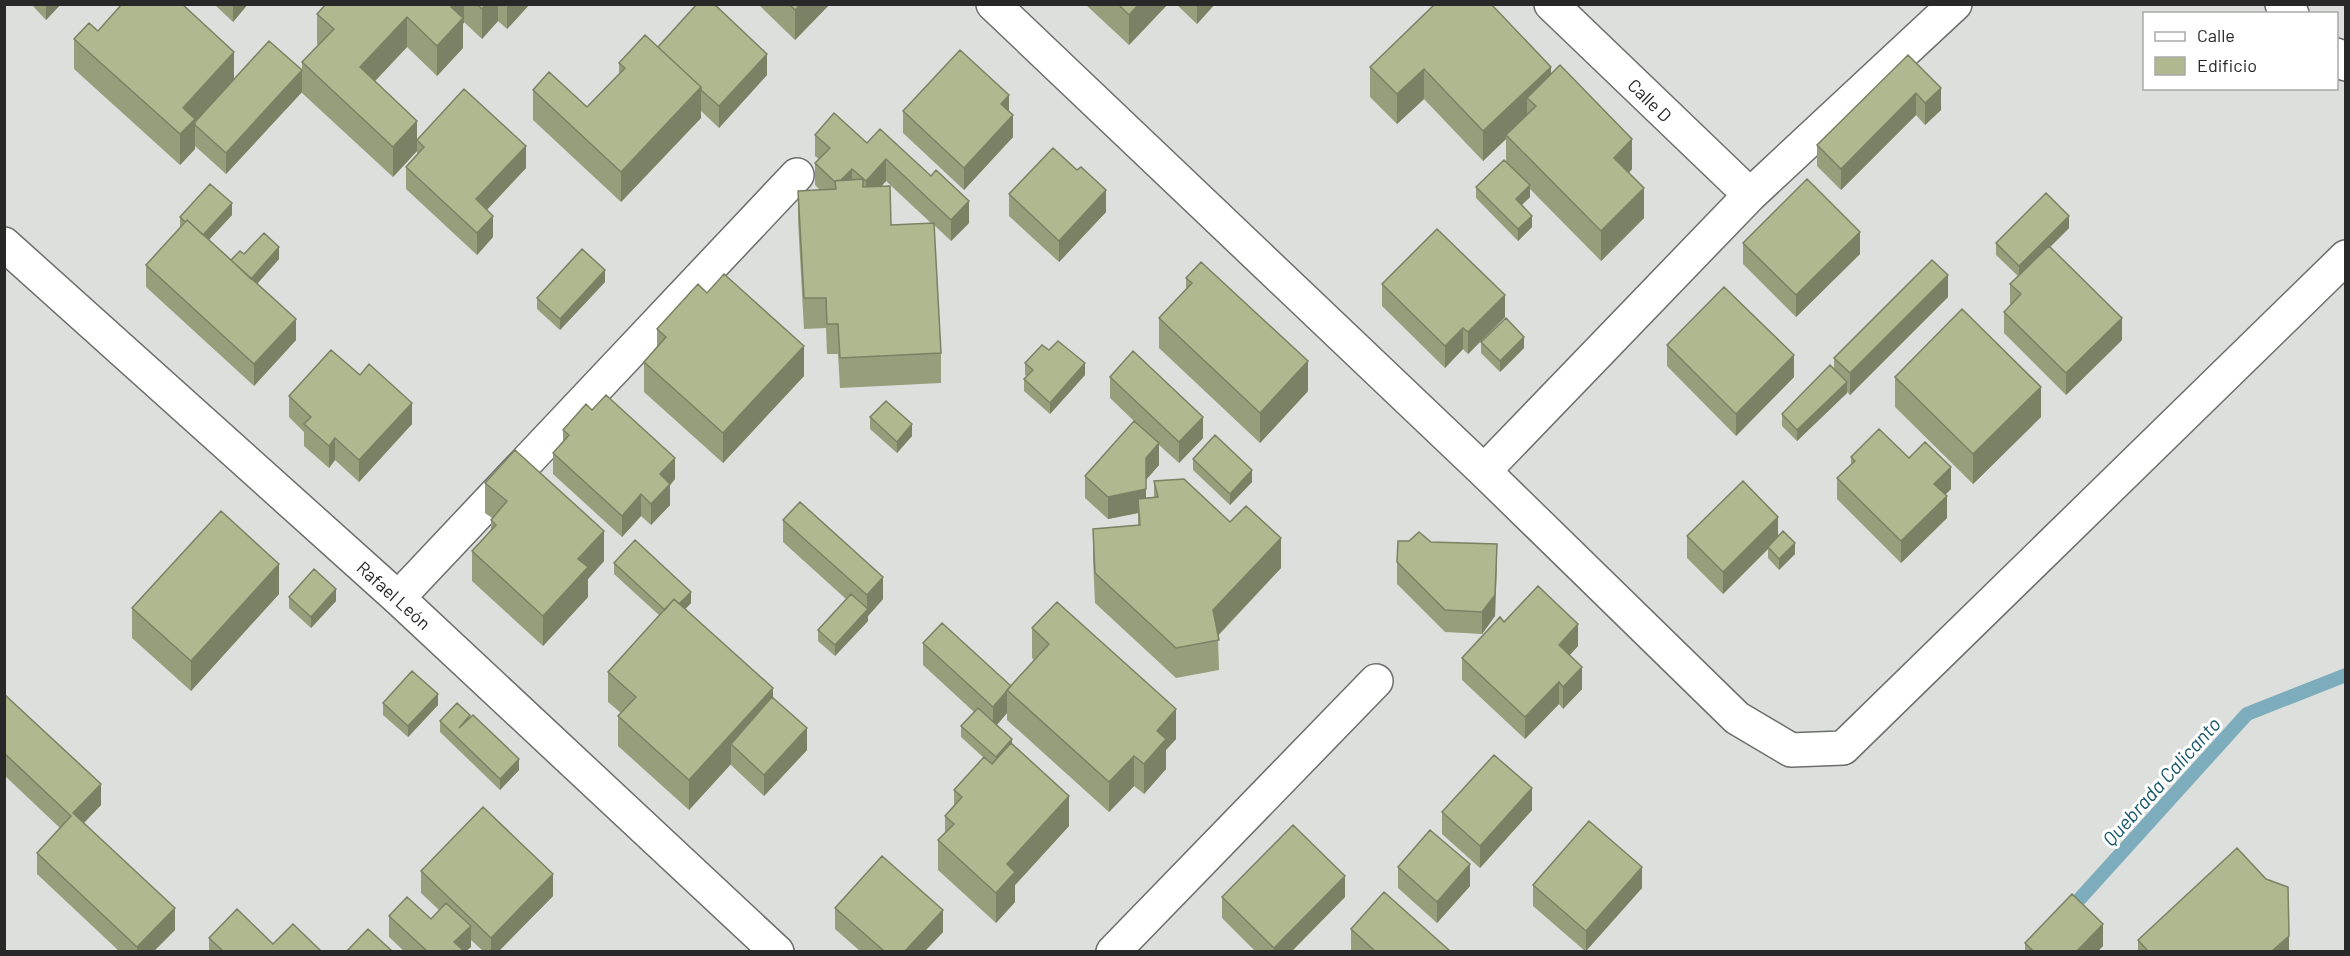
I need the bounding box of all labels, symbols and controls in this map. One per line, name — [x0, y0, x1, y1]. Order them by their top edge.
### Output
legend — [2143, 12, 2338, 90]
text: Calle — [2197, 24, 2235, 46]
text: Edificio — [2197, 54, 2257, 76]
street label: Calle D — [1623, 74, 1677, 126]
street label: Rafael León — [352, 556, 436, 634]
water label: Quebrada Calicanto — [2097, 712, 2225, 850]

